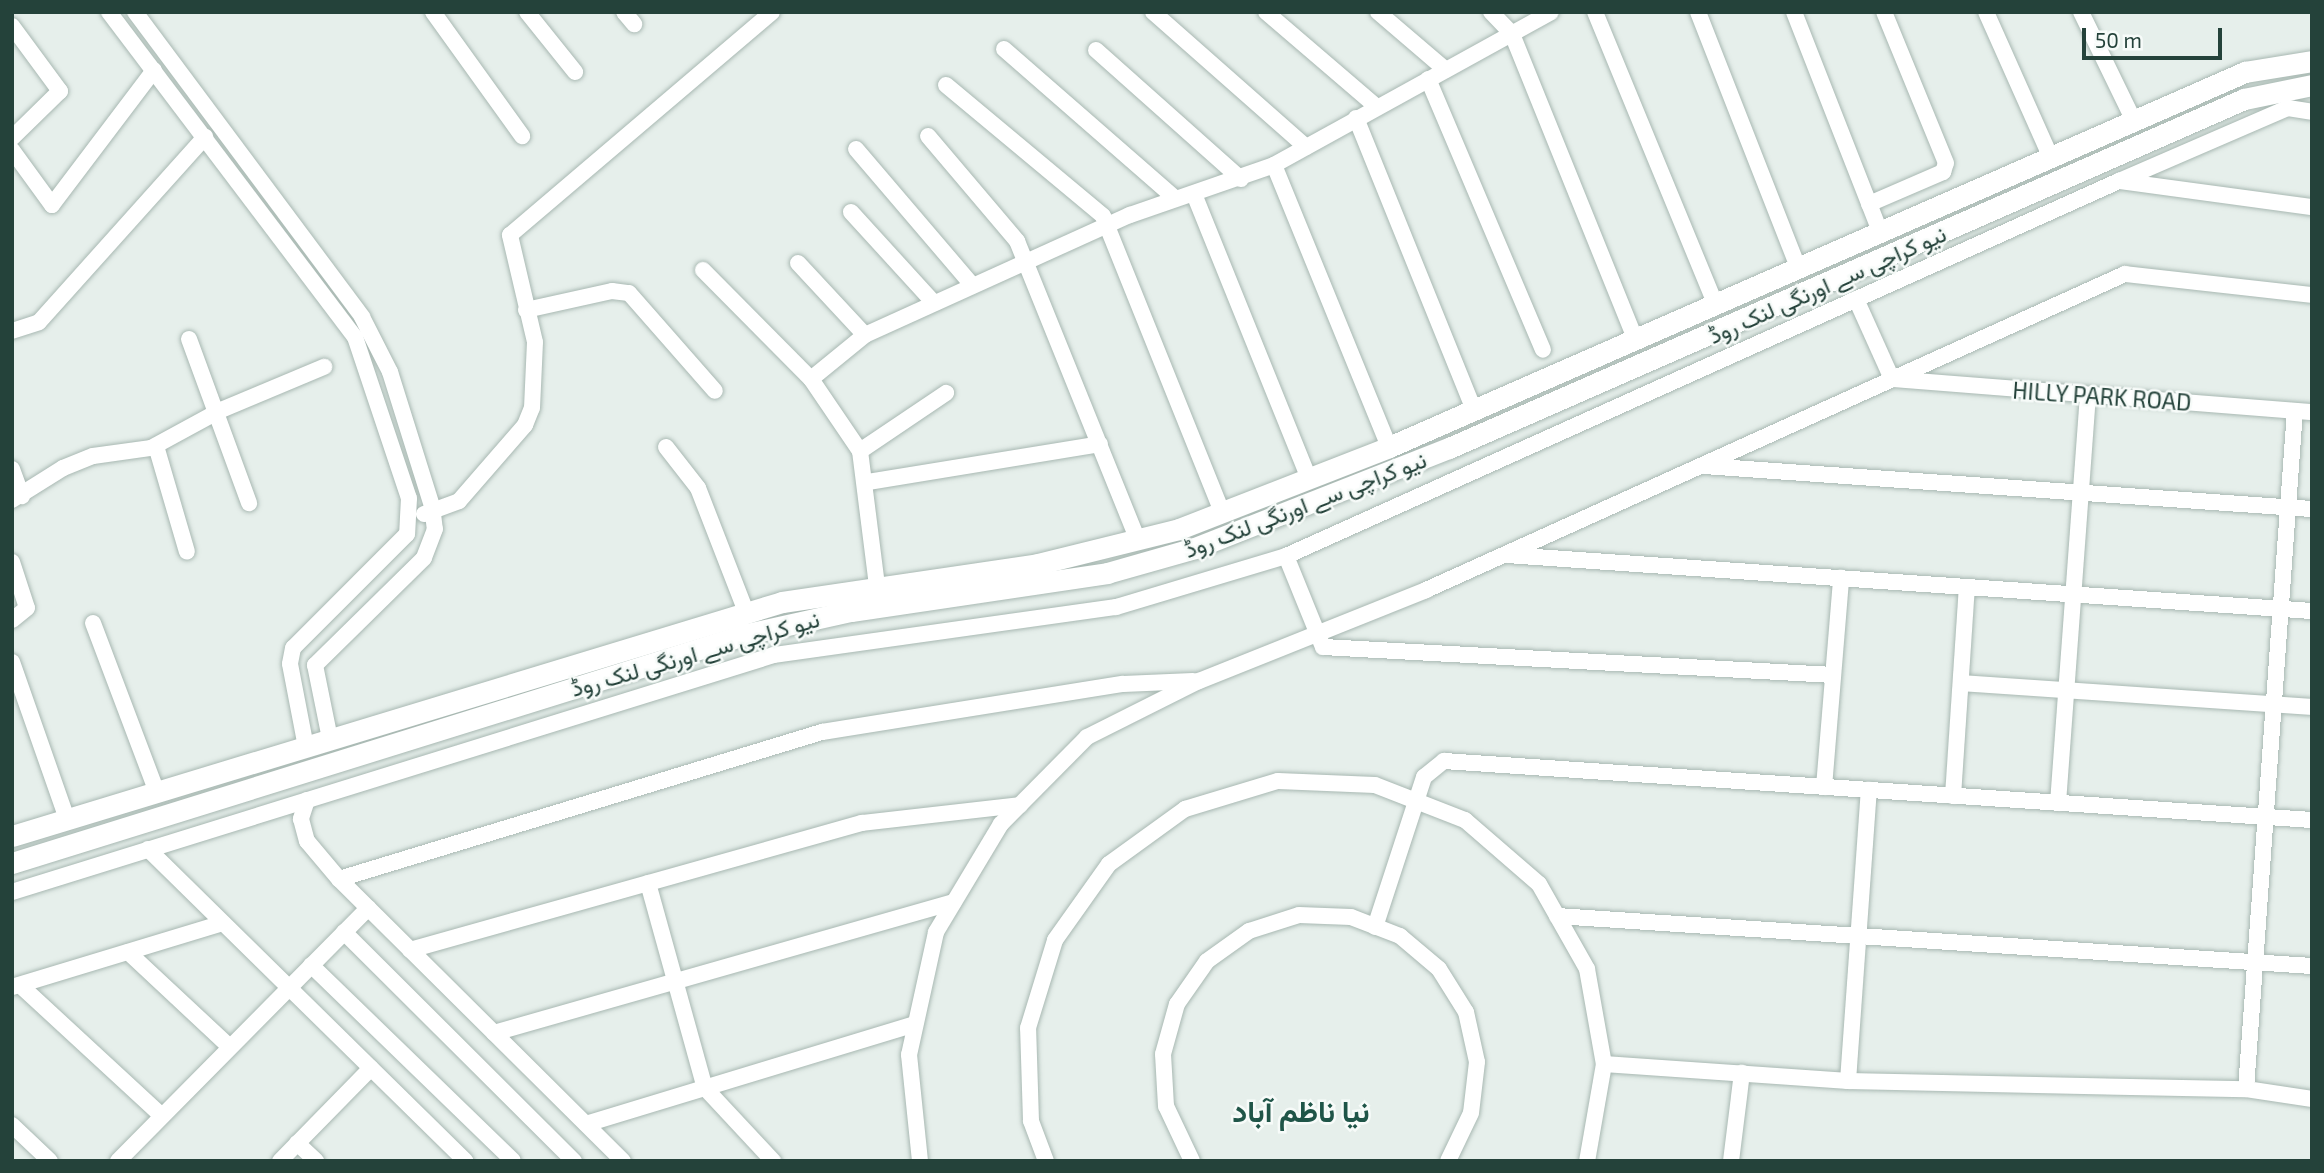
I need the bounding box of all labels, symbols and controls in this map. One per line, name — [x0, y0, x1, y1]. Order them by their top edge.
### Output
scale bar — [2086, 14, 2226, 58]
text: 50 m — [2095, 27, 2142, 52]
street label: نیو کراچی سے اورنگی لنک روڈ — [1704, 219, 1950, 349]
street label: HILLY PARK ROAD — [2011, 376, 2193, 416]
street label: نیو کراچی سے اورنگی لنک روڈ — [1180, 445, 1430, 563]
street label: نیو کراچی سے اورنگی لنک روڈ — [567, 604, 823, 702]
district label: نیا ناظم آباد — [1232, 1092, 1370, 1128]

